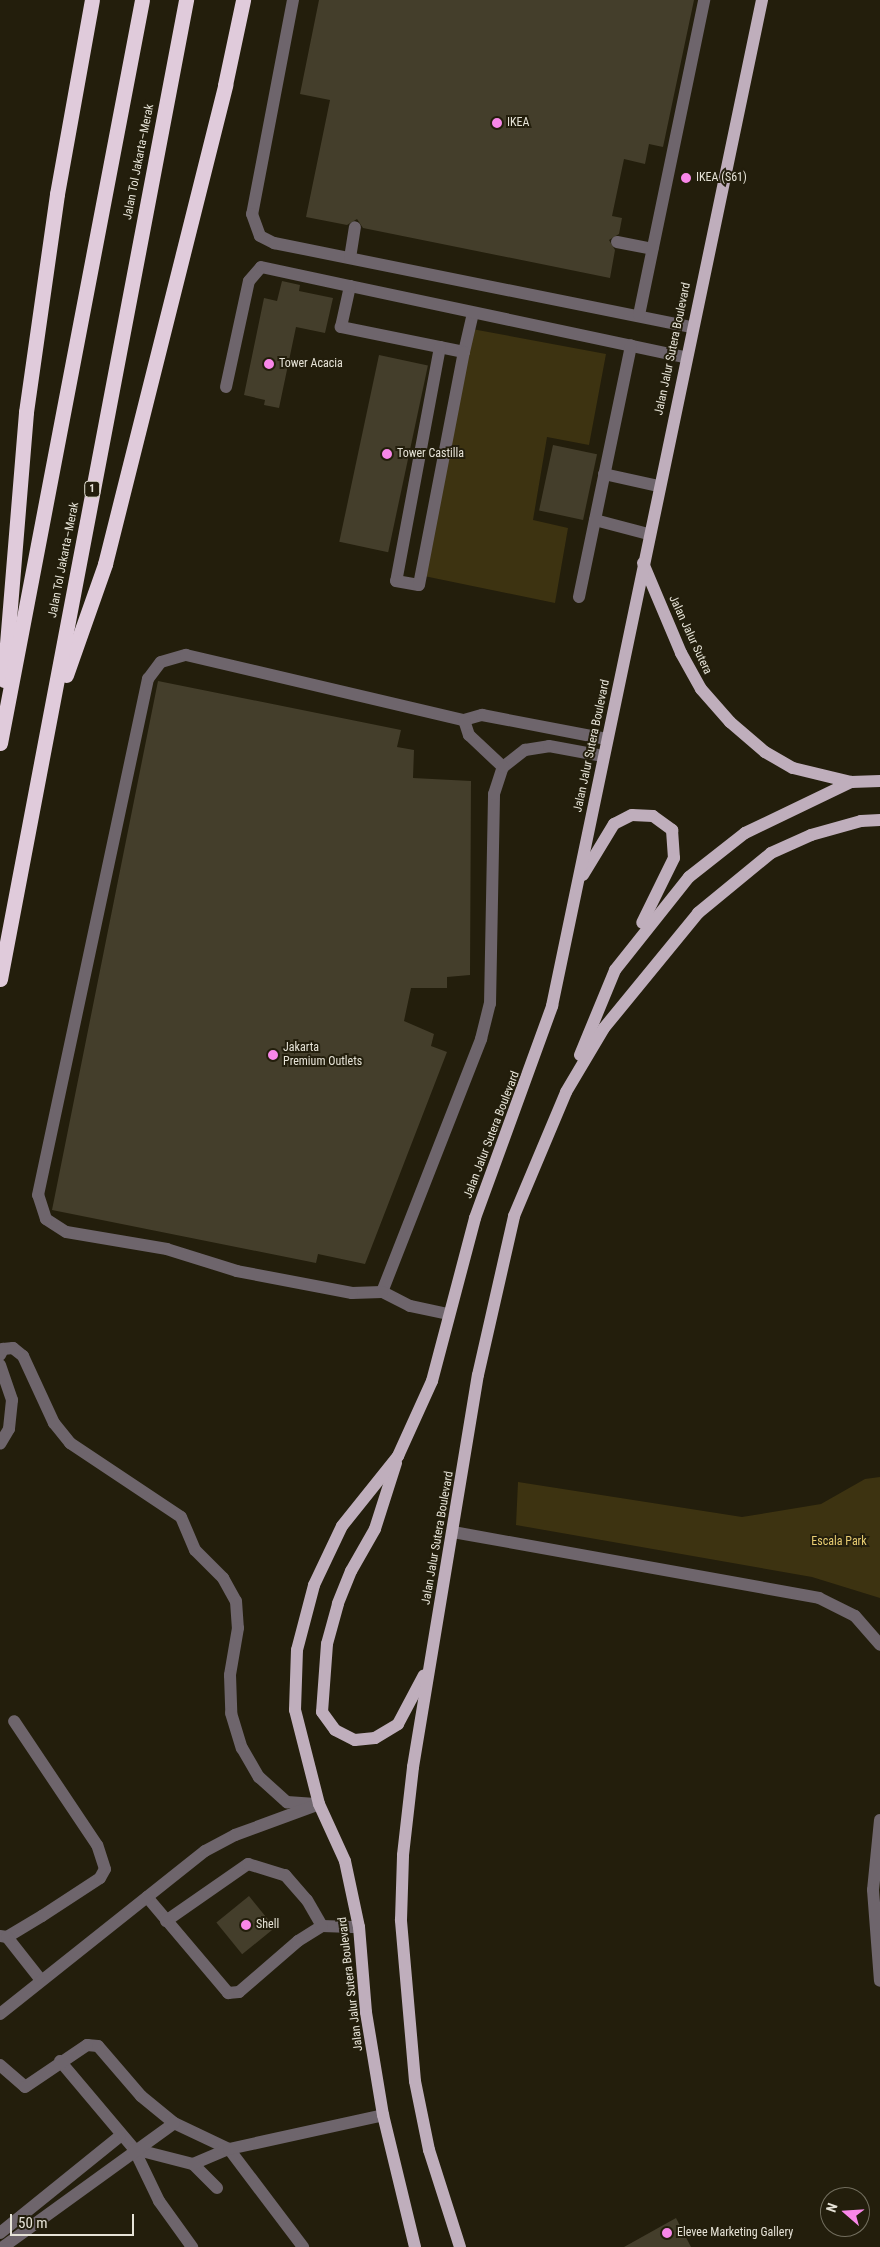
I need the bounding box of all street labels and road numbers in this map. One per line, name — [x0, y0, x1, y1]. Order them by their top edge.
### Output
street label: Jalan Tol Jakarta–Merak — [121, 103, 157, 221]
street label: Jalan Jalur Sutera Boulevard — [652, 281, 694, 417]
road number: 1 — [83, 480, 101, 498]
street label: Jalan Tol Jakarta–Merak — [46, 501, 82, 619]
street label: Jalan Jalur Sutera — [665, 593, 715, 677]
street label: Jalan Jalur Sutera Boulevard — [571, 678, 613, 814]
street label: Jalan Jalur Sutera Boulevard — [461, 1069, 523, 1201]
street label: Jalan Jalur Sutera Boulevard — [419, 1470, 457, 1606]
street label: Jalan Jalur Sutera Boulevard — [336, 1916, 366, 2052]

